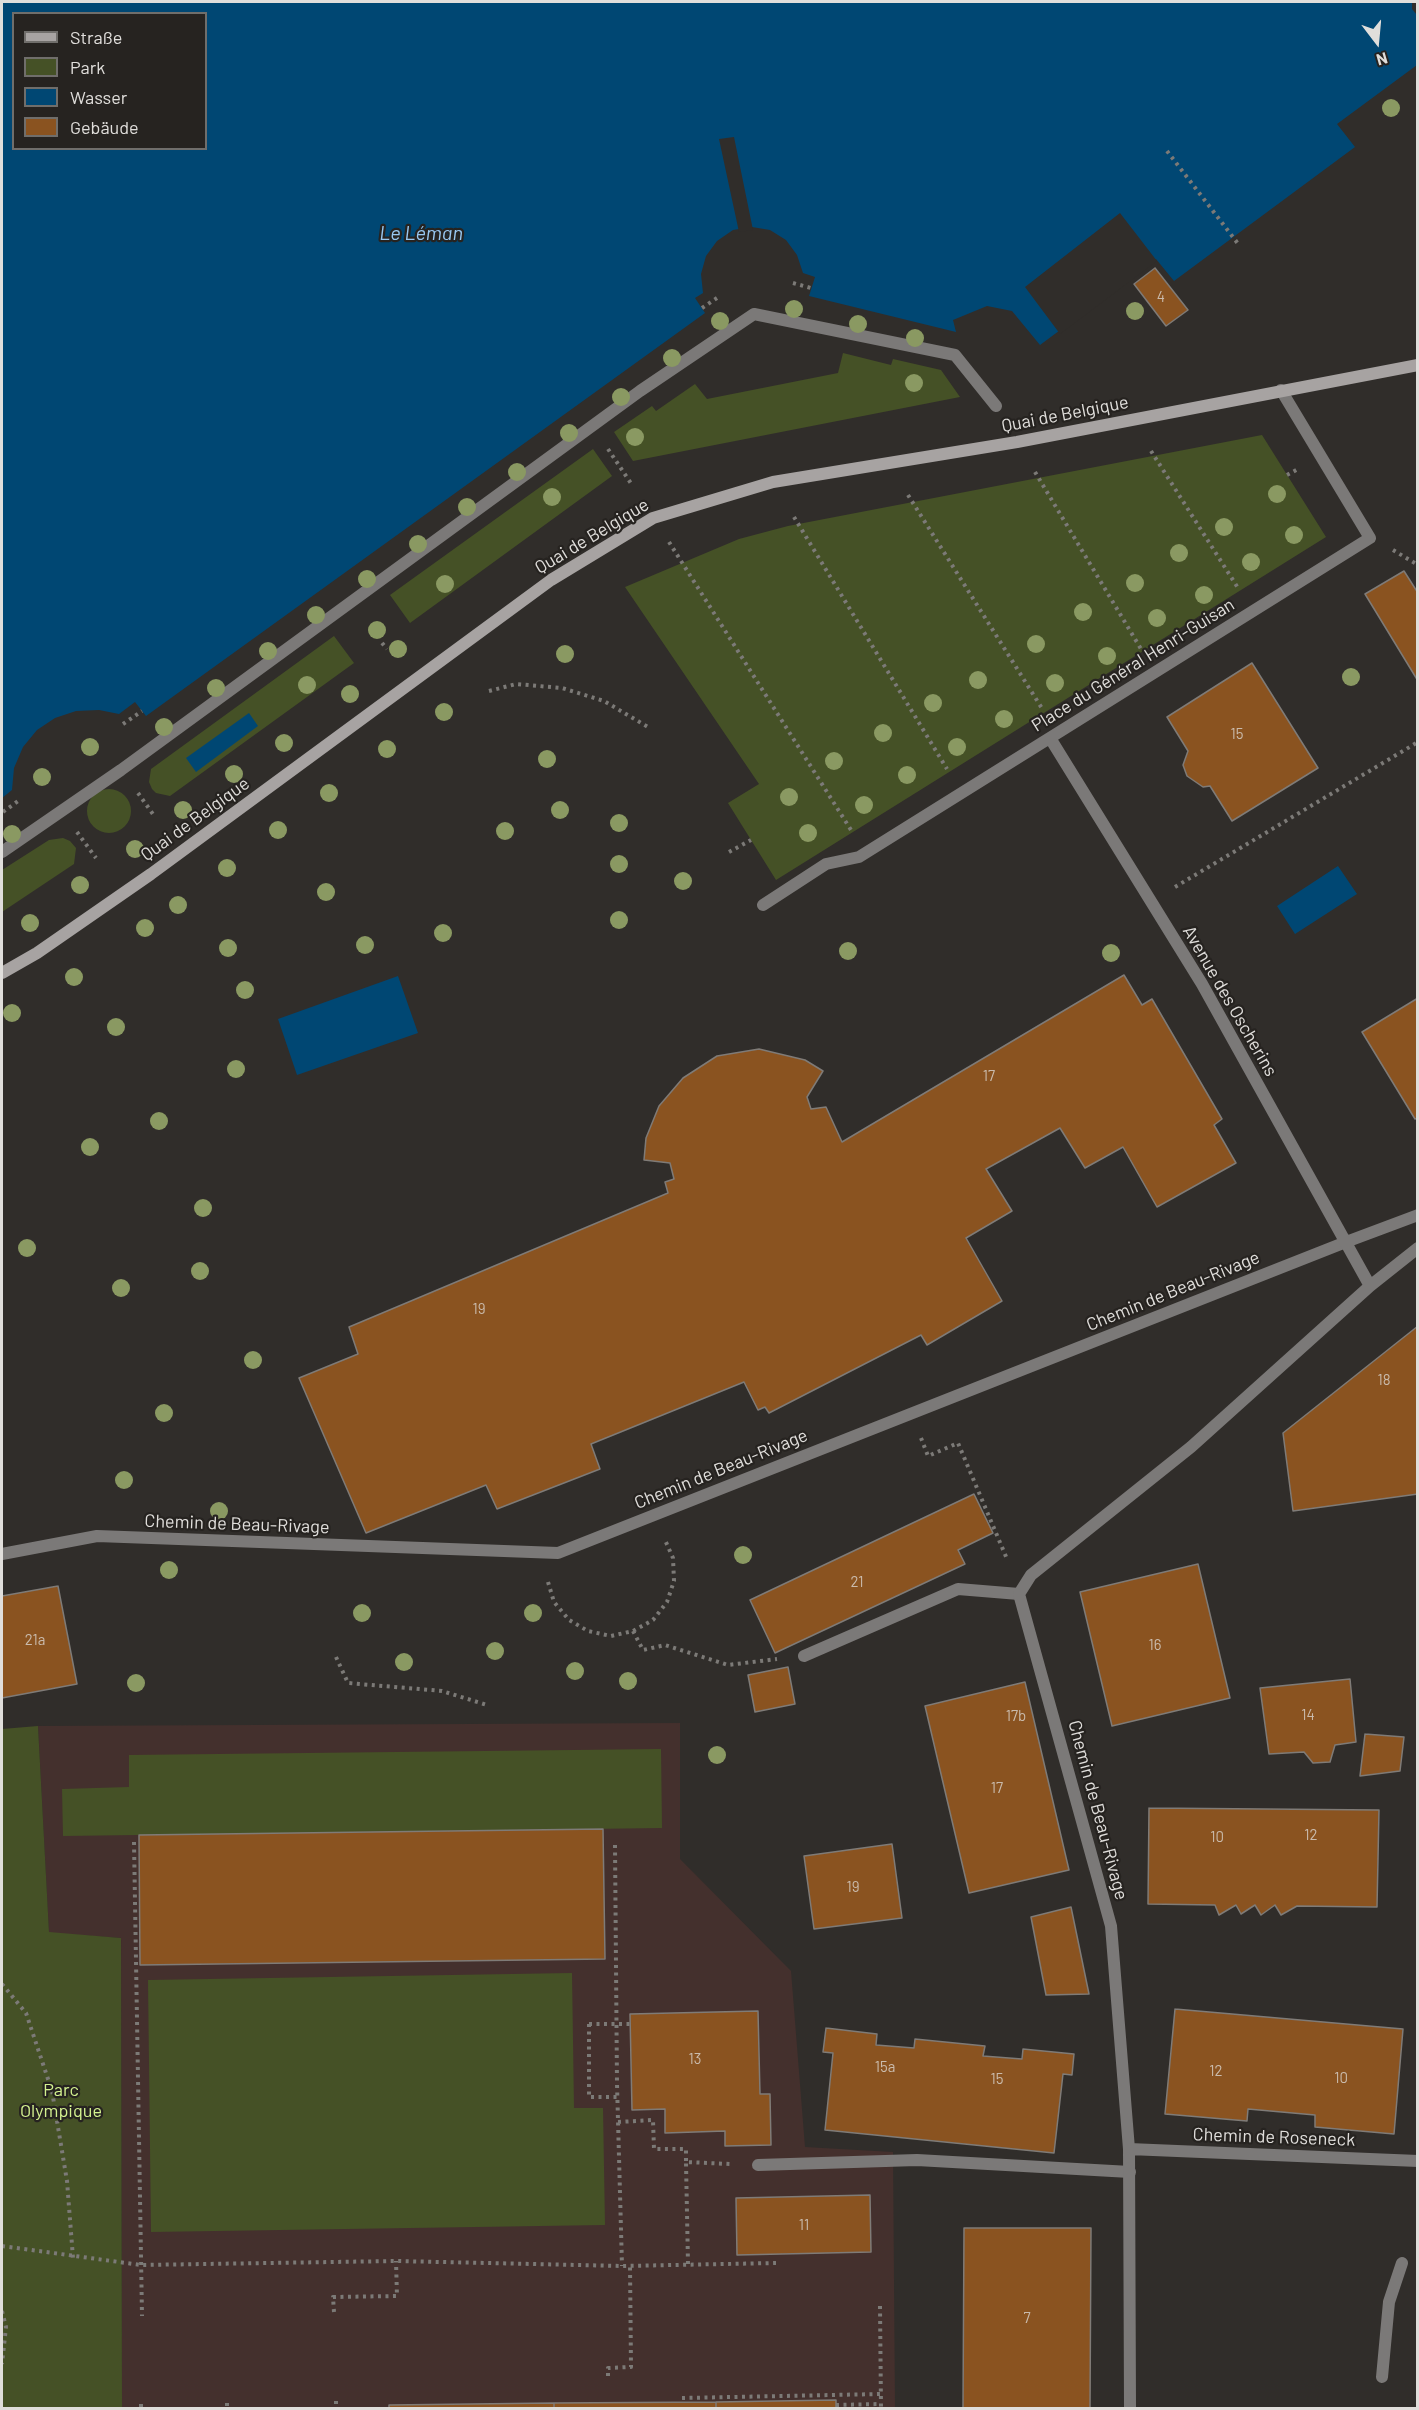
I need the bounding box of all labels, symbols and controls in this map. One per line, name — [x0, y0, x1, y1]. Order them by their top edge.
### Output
legend — [12, 12, 207, 150]
north arrow — [1347, 12, 1407, 72]
text: Straße — [70, 26, 122, 48]
text: N — [1374, 49, 1390, 70]
text: Park — [70, 56, 105, 78]
text: Wasser — [70, 86, 127, 108]
text: Gebäude — [70, 116, 139, 138]
water label: Le Léman — [379, 221, 463, 245]
house number: 4 — [1157, 288, 1165, 306]
street label: Quai de Belgique — [1000, 391, 1130, 437]
street label: Quai de Belgique — [531, 494, 653, 578]
street label: Place du Général Henri-Guisan — [1028, 594, 1238, 736]
house number: 15 — [1231, 725, 1243, 743]
street label: Quai de Belgique — [137, 772, 253, 866]
street label: Avenue des Oscherins — [1178, 922, 1282, 1080]
house number: 17 — [983, 1067, 995, 1085]
street label: Chemin de Beau-Rivage — [1083, 1246, 1263, 1336]
house number: 19 — [472, 1300, 486, 1318]
house number: 18 — [1377, 1371, 1391, 1389]
street label: Chemin de Beau-Rivage — [631, 1424, 811, 1514]
street label: Chemin de Beau-Rivage — [144, 1510, 330, 1538]
house number: 21 — [850, 1573, 864, 1591]
house number: 21a — [25, 1631, 45, 1649]
house number: 16 — [1149, 1636, 1161, 1654]
house number: 14 — [1301, 1706, 1315, 1724]
house number: 17b — [1006, 1707, 1026, 1725]
street label: Chemin de Beau-Rivage — [1064, 1718, 1132, 1902]
house number: 17 — [991, 1779, 1003, 1797]
house number: 12 — [1304, 1826, 1318, 1844]
house number: 10 — [1210, 1828, 1224, 1846]
house number: 19 — [846, 1878, 860, 1896]
house number: 13 — [689, 2050, 701, 2068]
house number: 15a — [875, 2058, 895, 2076]
house number: 12 — [1209, 2062, 1223, 2080]
house number: 10 — [1334, 2069, 1348, 2087]
house number: 15 — [991, 2070, 1003, 2088]
park label: Parc Olympique — [20, 2079, 102, 2122]
street label: Chemin de Roseneck — [1192, 2123, 1356, 2151]
house number: 11 — [799, 2216, 809, 2234]
house number: 7 — [1023, 2309, 1031, 2327]

